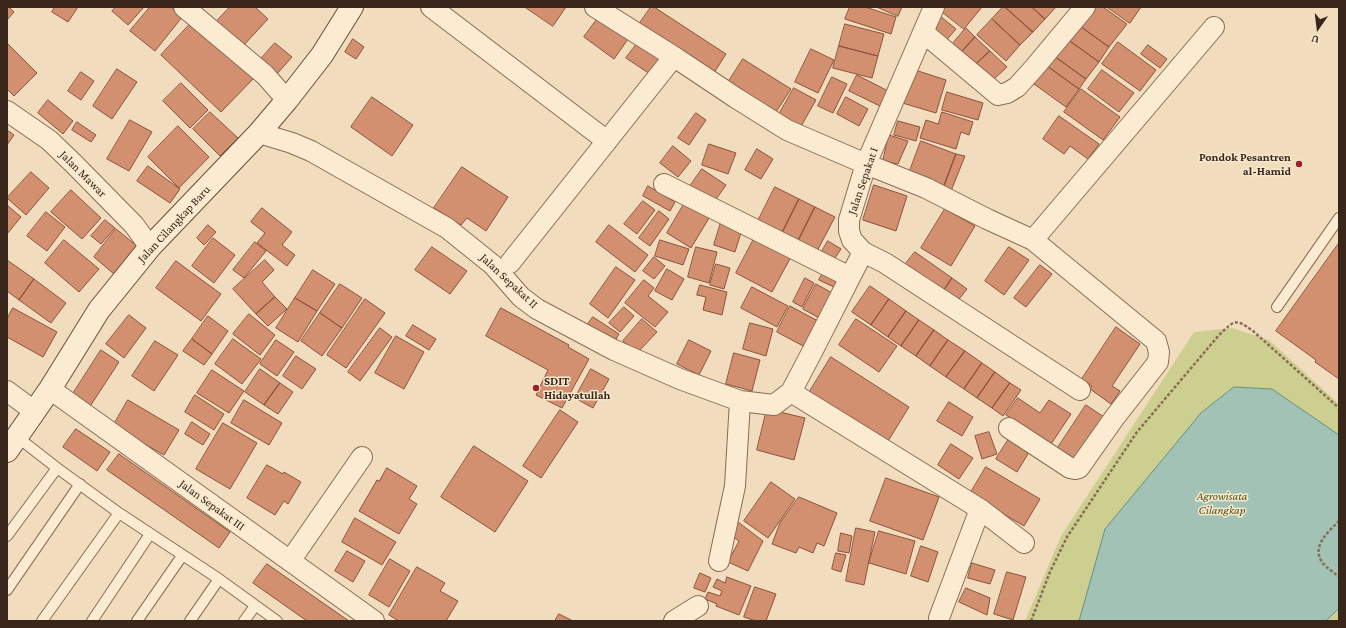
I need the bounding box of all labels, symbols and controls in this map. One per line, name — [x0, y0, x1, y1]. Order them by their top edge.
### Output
north arrow — [1298, 8, 1338, 48]
text: U — [1310, 33, 1320, 46]
street label: Jalan Sepakat I — [845, 145, 881, 217]
street label: Jalan Mawar — [57, 148, 109, 200]
place label: Pondok Pesantren al-Hamid — [1199, 150, 1291, 178]
marker: Pondok Pesantren al-Hamid — [1294, 159, 1304, 169]
street label: Jalan Cilangkap Baru — [135, 182, 213, 266]
street label: Jalan Sepakat II — [477, 251, 541, 311]
place label: SDIT Hidayatullah — [544, 374, 610, 402]
marker: SDIT Hidayatullah — [531, 383, 541, 393]
street label: Jalan Sepakat III — [176, 476, 248, 534]
park label: Agrowisata Cilangkap — [1197, 489, 1247, 517]

